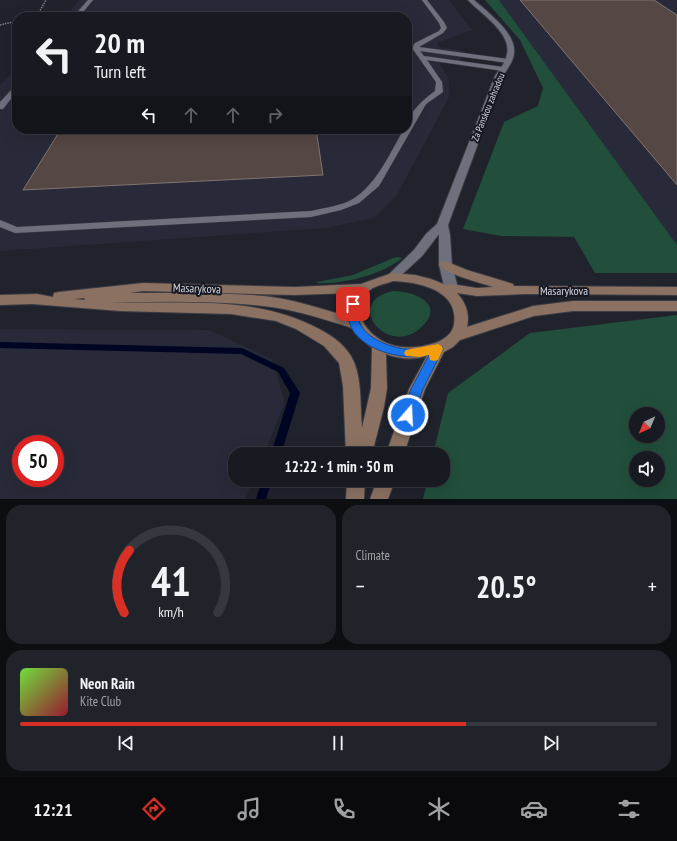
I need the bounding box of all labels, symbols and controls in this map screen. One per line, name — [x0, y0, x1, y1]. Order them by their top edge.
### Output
text: 20 m — [94, 24, 145, 61]
icon: left — [28, 28, 80, 80]
text: Turn left — [94, 60, 146, 83]
street label: Za Panskou zahradou — [468, 71, 508, 143]
icon: left — [138, 104, 160, 126]
icon: ahead — [180, 104, 202, 126]
icon: ahead — [222, 104, 244, 126]
icon: right — [264, 104, 286, 126]
street label: Masarykova — [173, 280, 222, 296]
street label: Masarykova — [540, 283, 588, 298]
pin — [336, 287, 370, 321]
icon: arrive — [342, 293, 364, 315]
position arrow — [387, 394, 429, 436]
north arrow — [629, 407, 665, 443]
map controls — [629, 407, 665, 487]
speed limit sign: 50 — [12, 435, 64, 487]
button: sound — [629, 451, 665, 487]
text: 12:22 · 1 min · 50 m — [285, 457, 393, 476]
text: Climate — [356, 547, 390, 564]
text: 41 — [151, 553, 191, 606]
text: 20.5° — [476, 567, 536, 606]
text: − — [356, 572, 365, 600]
text: + — [648, 572, 657, 600]
text: km/h — [158, 601, 183, 620]
text: Neon Rain — [80, 674, 135, 693]
text: Kite Club — [80, 693, 121, 710]
icon: previous — [115, 732, 137, 754]
icon: pause — [327, 732, 349, 754]
icon: next — [540, 732, 562, 754]
icon: directions — [140, 795, 168, 823]
icon: music — [235, 795, 263, 823]
icon: phone — [330, 795, 358, 823]
icon: climate — [425, 795, 453, 823]
icon: car — [520, 795, 548, 823]
icon: filters — [615, 795, 643, 823]
text: 12:21 — [34, 798, 73, 821]

